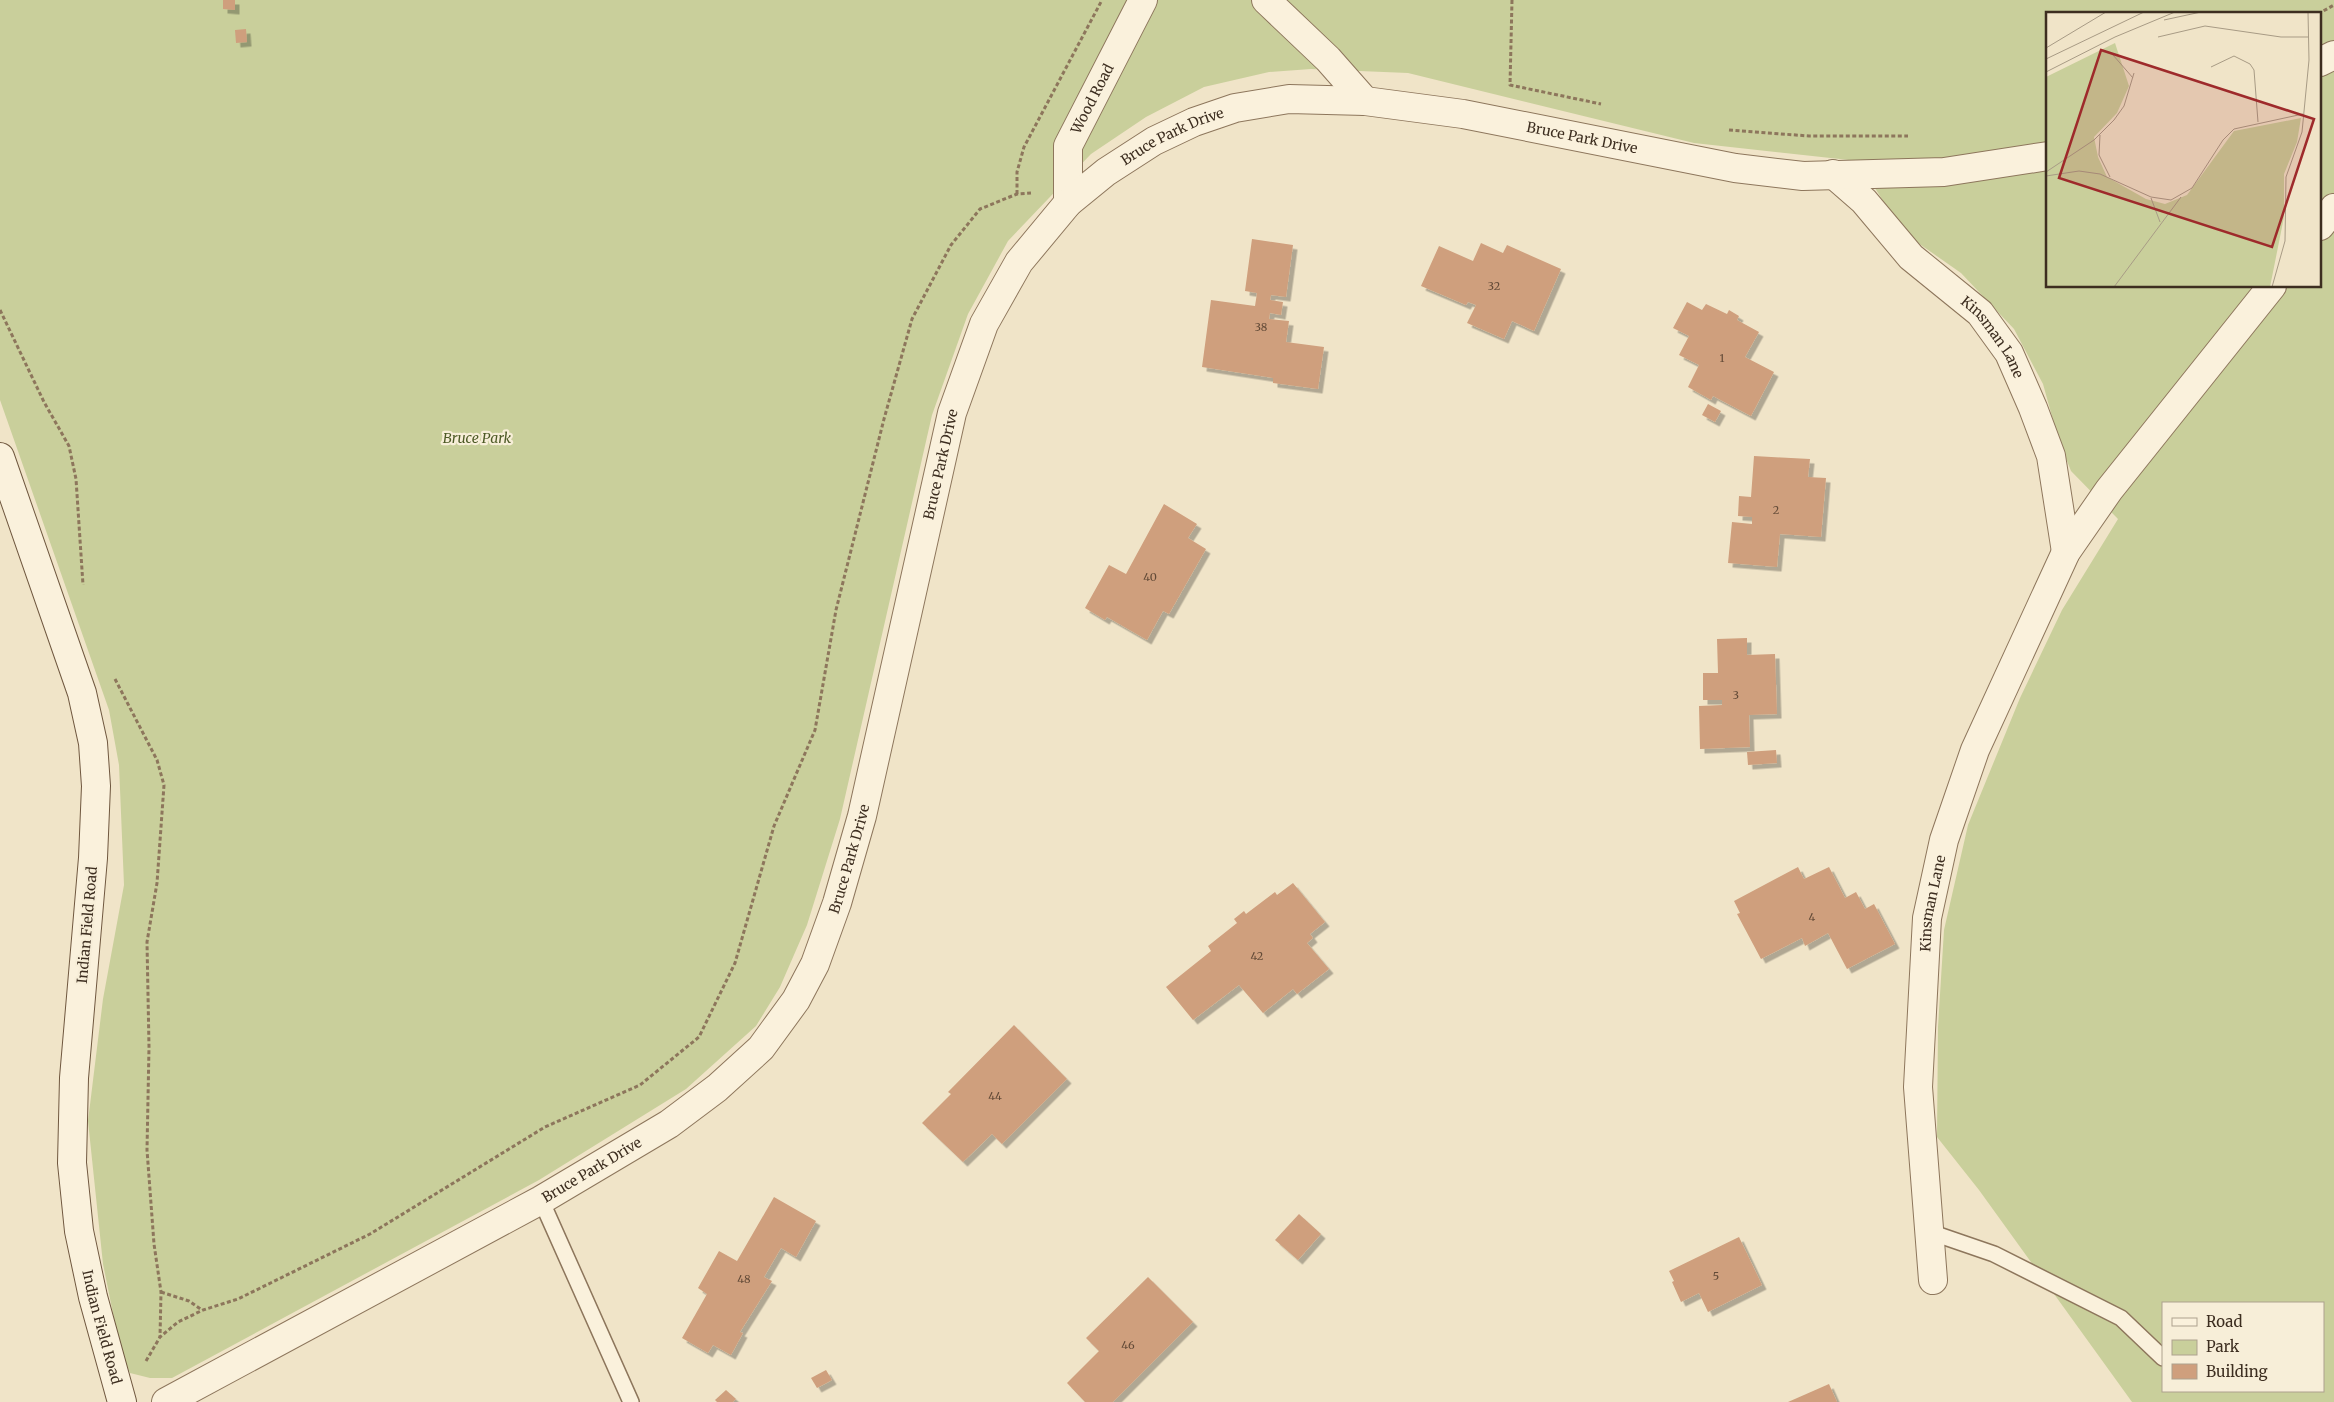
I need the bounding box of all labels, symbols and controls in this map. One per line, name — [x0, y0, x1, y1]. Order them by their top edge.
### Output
inset map — [2046, 12, 2322, 288]
street label: Wood Road — [1066, 60, 1118, 138]
street label: Bruce Park Drive — [1117, 104, 1226, 169]
street label: Bruce Park Drive — [1525, 118, 1639, 157]
house number: 32 — [1488, 279, 1500, 293]
street label: Kinsman Lane — [1957, 292, 2028, 381]
house number: 38 — [1255, 320, 1268, 334]
house number: 1 — [1720, 351, 1725, 365]
street label: Bruce Park Drive — [919, 406, 962, 521]
park label: Bruce Park — [443, 429, 512, 447]
house number: 2 — [1773, 503, 1779, 517]
house number: 40 — [1143, 570, 1157, 584]
house number: 3 — [1733, 688, 1739, 702]
street label: Bruce Park Drive — [825, 803, 873, 916]
street label: Kinsman Lane — [1916, 853, 1949, 952]
street label: Indian Field Road — [73, 865, 101, 984]
house number: 4 — [1809, 910, 1816, 924]
house number: 42 — [1251, 949, 1263, 963]
house number: 44 — [988, 1089, 1002, 1103]
street label: Bruce Park Drive — [539, 1133, 645, 1206]
street label: Indian Field Road — [78, 1268, 126, 1387]
house number: 5 — [1713, 1269, 1719, 1283]
house number: 48 — [737, 1272, 751, 1286]
legend — [2162, 1302, 2324, 1392]
text: Road — [2206, 1312, 2242, 1331]
text: Park — [2206, 1337, 2240, 1356]
house number: 46 — [1121, 1338, 1135, 1352]
text: Building — [2206, 1362, 2268, 1381]

